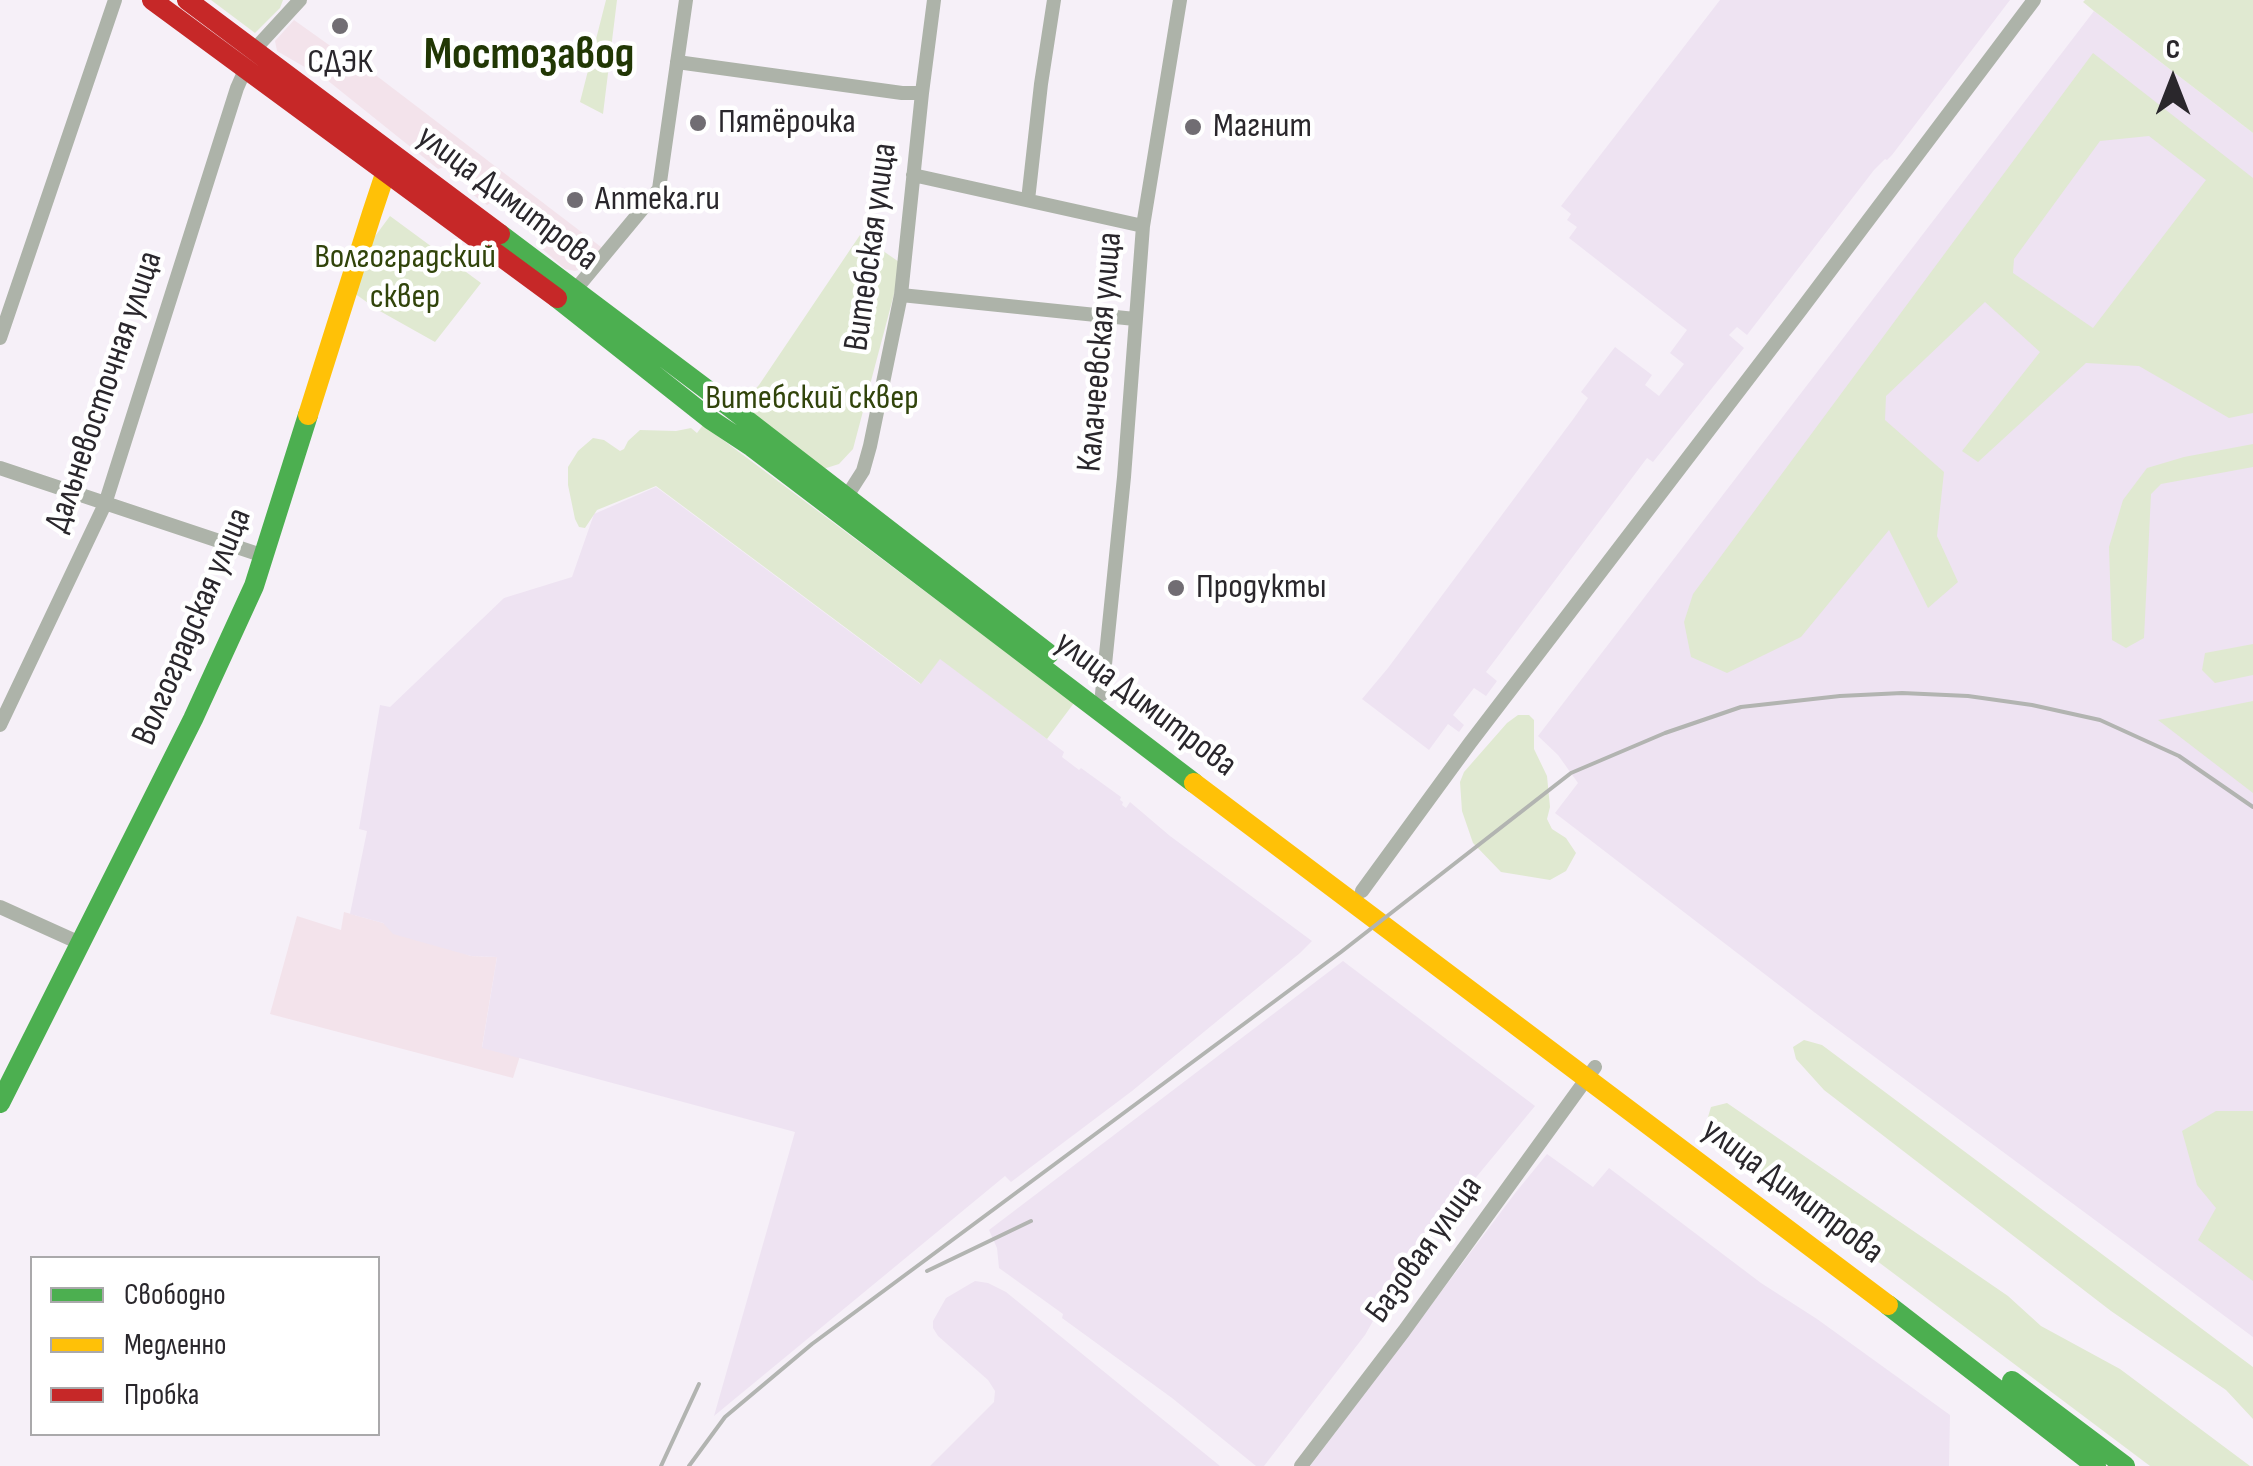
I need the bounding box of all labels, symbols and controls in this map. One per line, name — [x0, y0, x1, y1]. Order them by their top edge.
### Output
marker: СДЭК — [329, 15, 351, 37]
district label: Мостозавод — [424, 30, 634, 84]
north arrow — [2123, 30, 2223, 130]
text: С — [2166, 33, 2180, 66]
place label: СДЭК — [307, 42, 373, 84]
place label: Пятёрочка — [718, 102, 856, 144]
place label: Магнит — [1213, 106, 1312, 148]
marker: Пятёрочка — [687, 112, 709, 134]
marker: Магнит — [1182, 116, 1204, 138]
street label: улица Димитрова — [408, 117, 606, 281]
street label: Витебская улица — [837, 140, 907, 354]
place label: Аптека.ru — [595, 179, 720, 221]
marker: Аптека.ru — [564, 189, 586, 211]
street label: Калачеевская улица — [1070, 230, 1132, 474]
park label: Волгоградский сквер — [314, 237, 496, 319]
street label: Дальневосточная улица — [37, 246, 173, 538]
park label: Витебский сквер — [705, 378, 919, 420]
street label: Волгоградская улица — [124, 502, 262, 752]
place label: Продукты — [1196, 567, 1326, 609]
marker: Продукты — [1165, 577, 1187, 599]
street label: улица Димитрова — [1046, 623, 1244, 787]
street label: улица Димитрова — [1693, 1110, 1891, 1274]
street label: Базовая улица — [1358, 1168, 1492, 1332]
legend — [30, 1256, 380, 1436]
text: Свободно — [124, 1277, 226, 1313]
text: Медленно — [124, 1327, 226, 1363]
text: Пробка — [124, 1377, 199, 1413]

